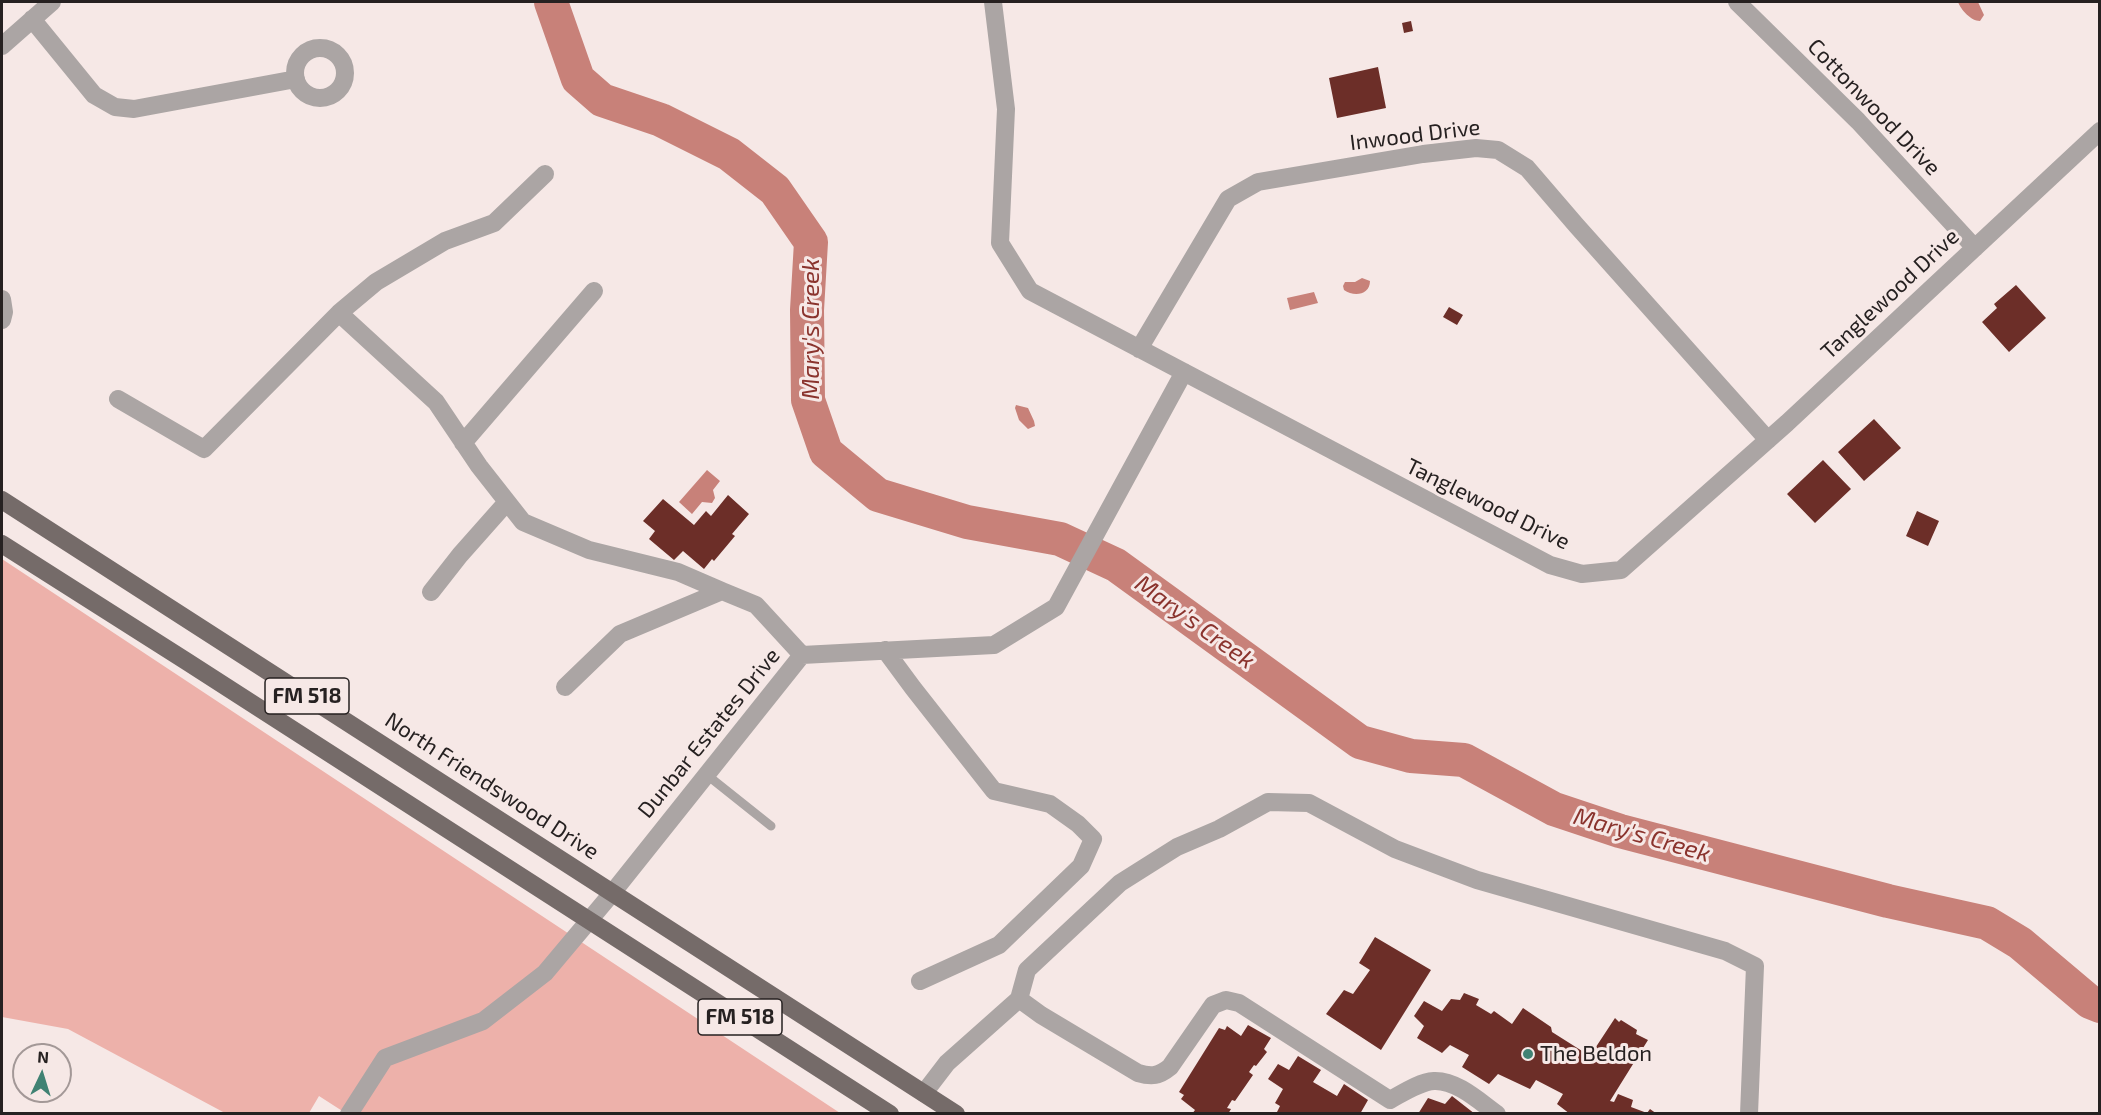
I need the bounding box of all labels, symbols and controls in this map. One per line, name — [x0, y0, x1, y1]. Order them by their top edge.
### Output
street label: Cottonwood Drive — [1802, 33, 1946, 181]
street label: Inwood Drive — [1348, 114, 1482, 156]
street label: Tanglewood Drive — [1816, 223, 1964, 365]
water label: Mary's Creek — [797, 259, 825, 399]
street label: Tanglewood Drive — [1402, 453, 1574, 555]
water label: Mary's Creek — [1130, 569, 1260, 675]
street label: Dunbar Estates Drive — [632, 643, 786, 823]
road number: FM 518 — [265, 678, 349, 714]
street label: North Friendswood Drive — [380, 707, 604, 865]
water label: Mary's Creek — [1570, 802, 1714, 868]
road number: FM 518 — [698, 999, 782, 1035]
place label: The Beldon — [1540, 1041, 1652, 1067]
north arrow — [12, 1043, 72, 1103]
text: N — [37, 1047, 50, 1066]
marker: The Beldon — [1521, 1047, 1535, 1061]

